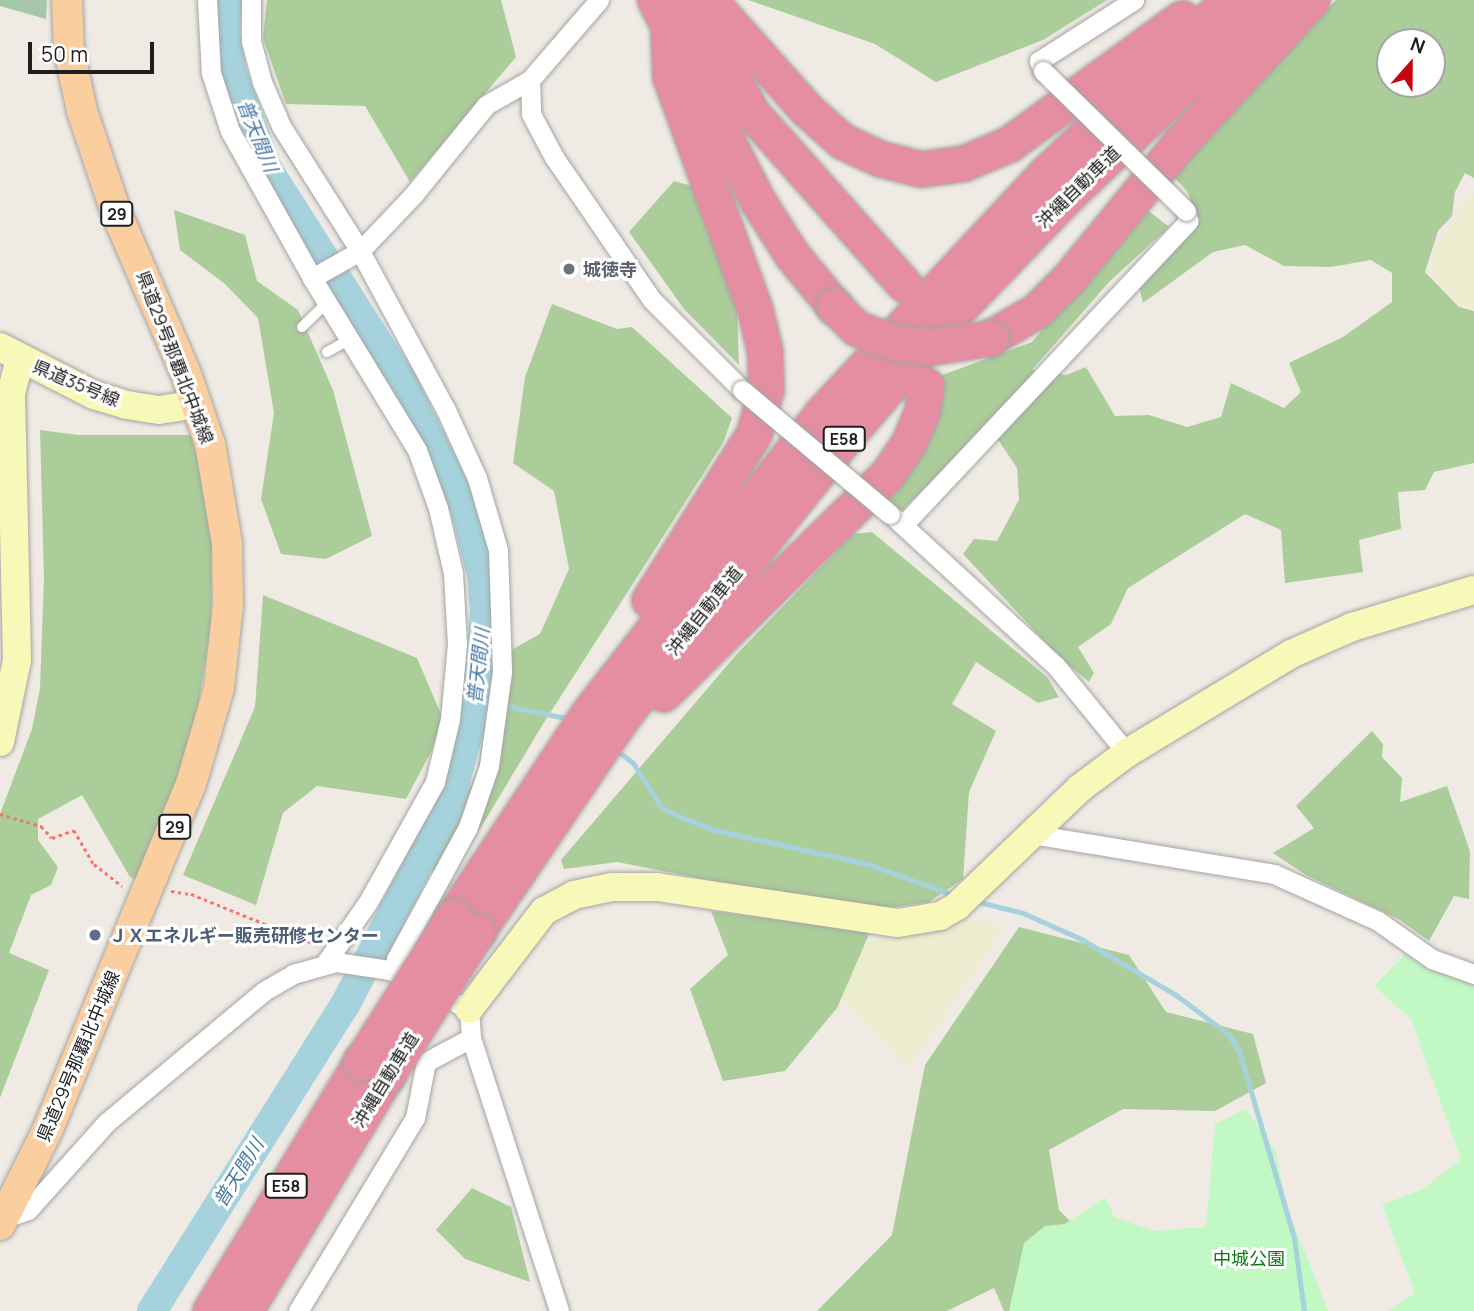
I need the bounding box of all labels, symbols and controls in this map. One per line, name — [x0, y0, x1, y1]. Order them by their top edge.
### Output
scale bar — [32, 28, 158, 72]
north arrow — [1376, 28, 1446, 98]
text: N — [1407, 31, 1429, 60]
text: 50 m — [41, 40, 88, 68]
water label: 普天間川 — [232, 96, 282, 176]
street label: 沖縄自動車道 — [1032, 142, 1124, 232]
road number: 29 — [100, 202, 134, 227]
place label: 城徳寺 — [583, 258, 637, 280]
marker: 城徳寺 — [561, 261, 577, 277]
street label: 県道29号那覇北中城線 — [132, 268, 218, 446]
street label: 県道35号線 — [29, 355, 123, 411]
road number: E58 — [821, 426, 867, 452]
street label: 沖縄自動車道 — [662, 562, 746, 660]
water label: 普天間川 — [464, 627, 494, 705]
road number: 29 — [158, 814, 192, 840]
place label: ＪＸエネルギー販売研修センター — [109, 924, 379, 946]
marker: ＪＸエネルギー販売研修センター — [87, 927, 103, 943]
street label: 県道29号那覇北中城線 — [32, 967, 124, 1145]
street label: 沖縄自動車道 — [347, 1028, 423, 1132]
water label: 普天間川 — [209, 1135, 269, 1211]
road number: E58 — [263, 1174, 309, 1198]
park label: 中城公園 — [1213, 1247, 1285, 1269]

